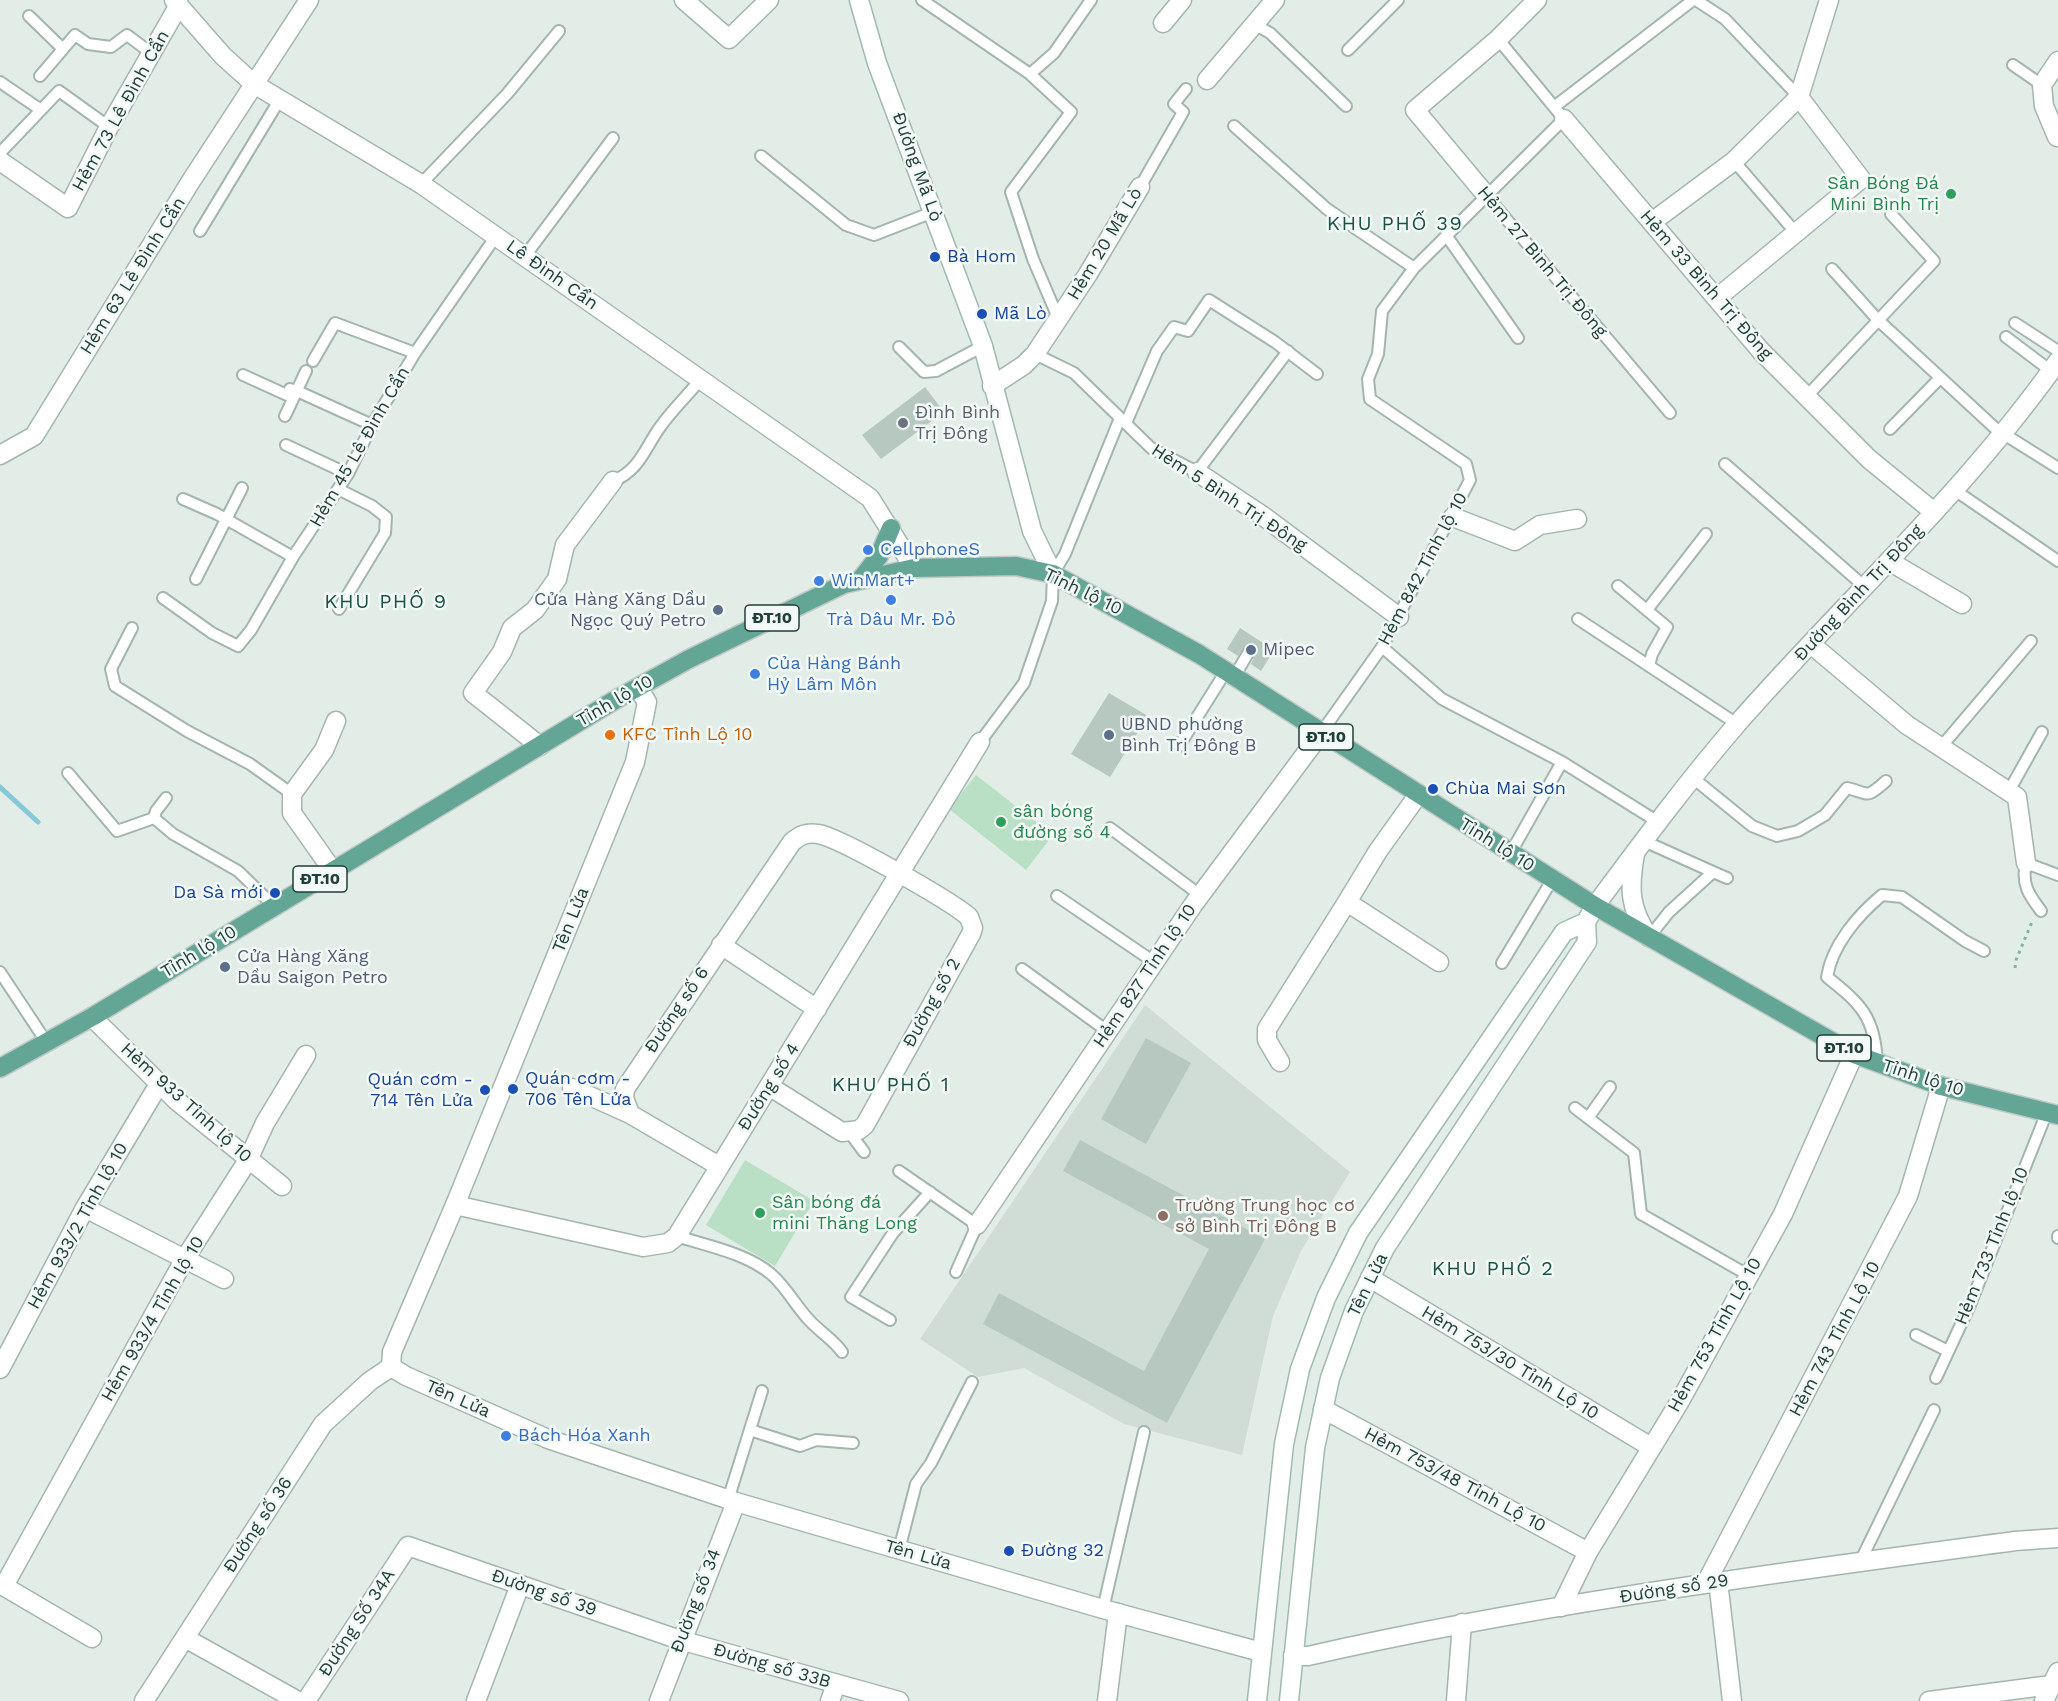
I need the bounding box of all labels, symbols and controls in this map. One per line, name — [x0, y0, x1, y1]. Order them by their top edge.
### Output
street label: Hẻm 73 Lê Đình Cẩn — [68, 27, 174, 195]
street label: Đường Mã Lò — [887, 109, 947, 225]
place label: Sân Bóng Đá Mini Bình Trị — [1827, 173, 1939, 216]
street label: Hẻm 27 Bình Trị Đông — [1472, 182, 1612, 342]
street label: Hẻm 20 Mã Lò — [1063, 184, 1147, 304]
marker: Sân Bóng Đá Mini Bình Trị — [1944, 187, 1958, 201]
street label: Hẻm 63 Lê Đình Cẩn — [76, 193, 190, 359]
street label: Hẻm 33 Bình Trị Đông — [1635, 206, 1777, 364]
district label: KHU PHỐ 39 — [1327, 212, 1463, 236]
street label: Lê Đình Cẩn — [502, 235, 602, 315]
place label: Bà Hom — [947, 246, 1016, 268]
marker: Bà Hom — [928, 250, 942, 264]
place label: Mã Lò — [994, 303, 1047, 325]
marker: Mã Lò — [975, 307, 989, 321]
street label: Hẻm 45 Lê Đình Cẩn — [305, 363, 415, 531]
place label: Đình Bình Trị Đông — [915, 402, 1000, 444]
marker: Đình Bình Trị Đông — [896, 416, 910, 430]
street label: Hẻm 5 Bình Trị Đông — [1147, 440, 1311, 556]
street label: Hẻm 842 Tỉnh lộ 10 — [1374, 489, 1472, 649]
street label: Đường Bình Trị Đông — [1790, 520, 1928, 666]
place label: CellphoneS — [880, 539, 980, 561]
marker: CellphoneS — [861, 543, 875, 557]
street label: Tỉnh lộ 10 — [1040, 564, 1126, 620]
place label: WinMart+ — [831, 570, 915, 592]
marker: WinMart+ — [812, 574, 826, 588]
place label: Cửa Hàng Xăng Dầu Ngọc Quý Petro — [534, 589, 706, 632]
district label: KHU PHỐ 9 — [324, 590, 448, 614]
marker: Trà Dâu Mr. Đỏ — [884, 593, 898, 607]
marker: Cửa Hàng Xăng Dầu Ngọc Quý Petro — [711, 603, 725, 617]
road number: ĐT.10 — [745, 605, 799, 631]
place label: Trà Dâu Mr. Đỏ — [826, 609, 956, 631]
place label: Mipec — [1263, 639, 1315, 661]
marker: Mipec — [1244, 643, 1258, 657]
place label: Của Hàng Bánh Hỷ Lâm Môn — [767, 653, 901, 696]
marker: Của Hàng Bánh Hỷ Lâm Môn — [748, 667, 762, 681]
street label: Tỉnh lộ 10 — [573, 671, 657, 731]
place label: UBND phường Bình Trị Đông B — [1121, 714, 1257, 756]
place label: KFC Tỉnh Lộ 10 — [622, 724, 752, 746]
road number: ĐT.10 — [1299, 724, 1353, 750]
marker: KFC Tỉnh Lộ 10 — [603, 728, 617, 742]
marker: UBND phường Bình Trị Đông B — [1102, 728, 1116, 742]
place label: Chùa Mai Sơn — [1445, 778, 1566, 800]
marker: Chùa Mai Sơn — [1426, 782, 1440, 796]
place label: sân bóng đường số 4 — [1013, 801, 1111, 844]
street label: Tỉnh lộ 10 — [1455, 813, 1539, 877]
marker: sân bóng đường số 4 — [994, 815, 1008, 829]
road number: ĐT.10 — [293, 866, 347, 892]
place label: Da Sà mới — [173, 882, 263, 904]
street label: Tên Lửa — [548, 884, 594, 956]
marker: Da Sà mới — [268, 886, 282, 900]
street label: Hẻm 827 Tỉnh lộ 10 — [1089, 900, 1201, 1052]
street label: Tỉnh lộ 10 — [157, 921, 241, 983]
place label: Cửa Hàng Xăng Dầu Saigon Petro — [237, 946, 388, 988]
street label: Đường số 2 — [899, 954, 965, 1052]
marker: Cửa Hàng Xăng Dầu Saigon Petro — [218, 960, 232, 974]
street label: Đường số 6 — [640, 963, 714, 1057]
road number: ĐT.10 — [1817, 1035, 1871, 1061]
street label: Hẻm 933 Tỉnh lộ 10 — [116, 1038, 256, 1168]
street label: Đường số 4 — [733, 1039, 805, 1135]
street label: Tỉnh lộ 10 — [1880, 1055, 1966, 1101]
place label: Quán cơm - 706 Tên Lửa — [525, 1068, 631, 1110]
place label: Quán cơm - 714 Tên Lửa — [368, 1069, 473, 1112]
district label: KHU PHỐ 1 — [832, 1073, 950, 1097]
marker: Quán cơm - 706 Tên Lửa — [506, 1082, 520, 1096]
marker: Quán cơm - 714 Tên Lửa — [478, 1083, 492, 1097]
street label: Hẻm 933/2 Tỉnh lộ 10 — [23, 1139, 133, 1313]
street label: Hẻm 733 Tỉnh lộ 10 — [1950, 1164, 2034, 1328]
place label: Sân bóng đá mini Thăng Long — [772, 1192, 917, 1234]
place label: Trường Trung học cơ sở Bình Trị Đông B — [1175, 1195, 1355, 1238]
marker: Sân bóng đá mini Thăng Long — [753, 1206, 767, 1220]
marker: Trường Trung học cơ sở Bình Trị Đông B — [1156, 1209, 1170, 1223]
street label: Hẻm 933/4 Tỉnh lộ 10 — [97, 1233, 209, 1405]
street label: Tên Lửa — [1343, 1250, 1393, 1320]
street label: Hẻm 753 Tỉnh Lộ 10 — [1664, 1254, 1766, 1416]
district label: KHU PHỐ 2 — [1432, 1257, 1554, 1281]
street label: Hẻm 743 Tỉnh Lộ 10 — [1785, 1258, 1885, 1420]
street label: Hẻm 753/30 Tỉnh Lộ 10 — [1417, 1301, 1603, 1425]
street label: Tên Lửa — [422, 1375, 494, 1423]
street label: Hẻm 753/48 Tỉnh Lộ 10 — [1360, 1423, 1550, 1537]
place label: Bách Hóa Xanh — [518, 1425, 651, 1447]
marker: Bách Hóa Xanh — [499, 1429, 513, 1443]
street label: Đường số 36 — [219, 1473, 297, 1577]
street label: Tên Lửa — [882, 1535, 954, 1575]
place label: Đường 32 — [1021, 1540, 1104, 1562]
marker: Đường 32 — [1002, 1544, 1016, 1558]
street label: Đường số 34 — [666, 1546, 726, 1656]
street label: Đường Số 34A — [314, 1565, 400, 1681]
street label: Đường số 39 — [488, 1565, 600, 1621]
street label: Đường số 29 — [1618, 1570, 1730, 1608]
street label: Đường số 33B — [711, 1639, 833, 1693]

